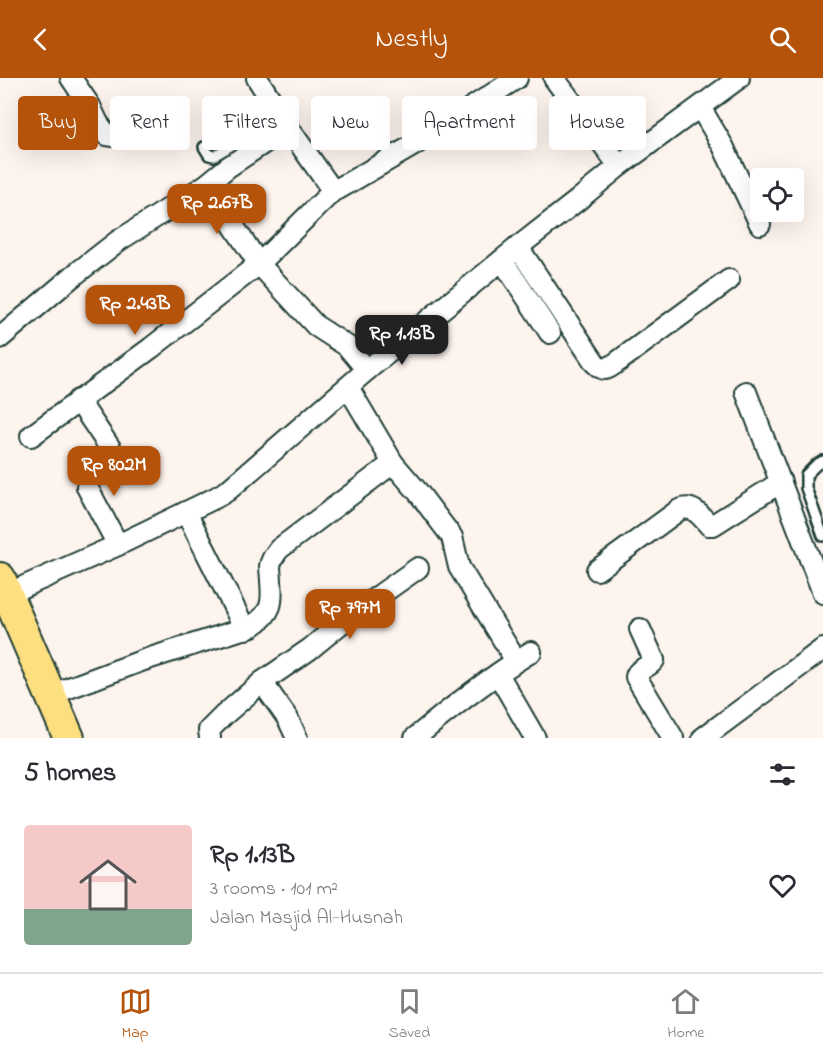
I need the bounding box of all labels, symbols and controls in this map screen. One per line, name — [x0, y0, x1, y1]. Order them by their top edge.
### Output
text: Nestly — [375, 20, 448, 59]
icon: back — [24, 23, 57, 56]
icon: search — [766, 23, 799, 56]
chip: Buy — [18, 96, 98, 150]
chip: Rent — [110, 96, 190, 150]
chip: Filters — [202, 96, 299, 150]
chip: New — [311, 96, 390, 150]
chip: Apartment — [402, 96, 537, 150]
chip: House — [549, 96, 646, 150]
map controls — [750, 168, 804, 222]
button: locate — [750, 168, 804, 222]
pin: Rp 2.67B — [155, 184, 279, 235]
text: Rp 2.67B — [181, 189, 253, 218]
pin: Rp 2.43B — [73, 285, 197, 336]
text: Rp 2.43B — [100, 290, 170, 319]
pin: Rp 1.13B — [340, 315, 464, 366]
text: Rp 1.13B — [369, 320, 435, 349]
pin: Rp 802M — [59, 446, 169, 497]
text: Rp 802M — [81, 451, 147, 480]
pin: Rp 797M — [295, 589, 405, 640]
text: Rp 797M — [319, 594, 381, 623]
text: 5 homes — [24, 755, 116, 793]
icon: filters — [766, 758, 799, 791]
text: Rp 1.13B — [210, 837, 295, 875]
icon: home — [72, 849, 144, 921]
icon: heart — [766, 869, 799, 902]
text: 3 rooms · 101 m² — [210, 875, 338, 904]
text: Jalan Masjid Al-Husnah — [210, 904, 403, 933]
tab: Map — [119, 985, 152, 1045]
tab: Saved — [389, 985, 430, 1045]
tab: Home — [667, 985, 704, 1045]

